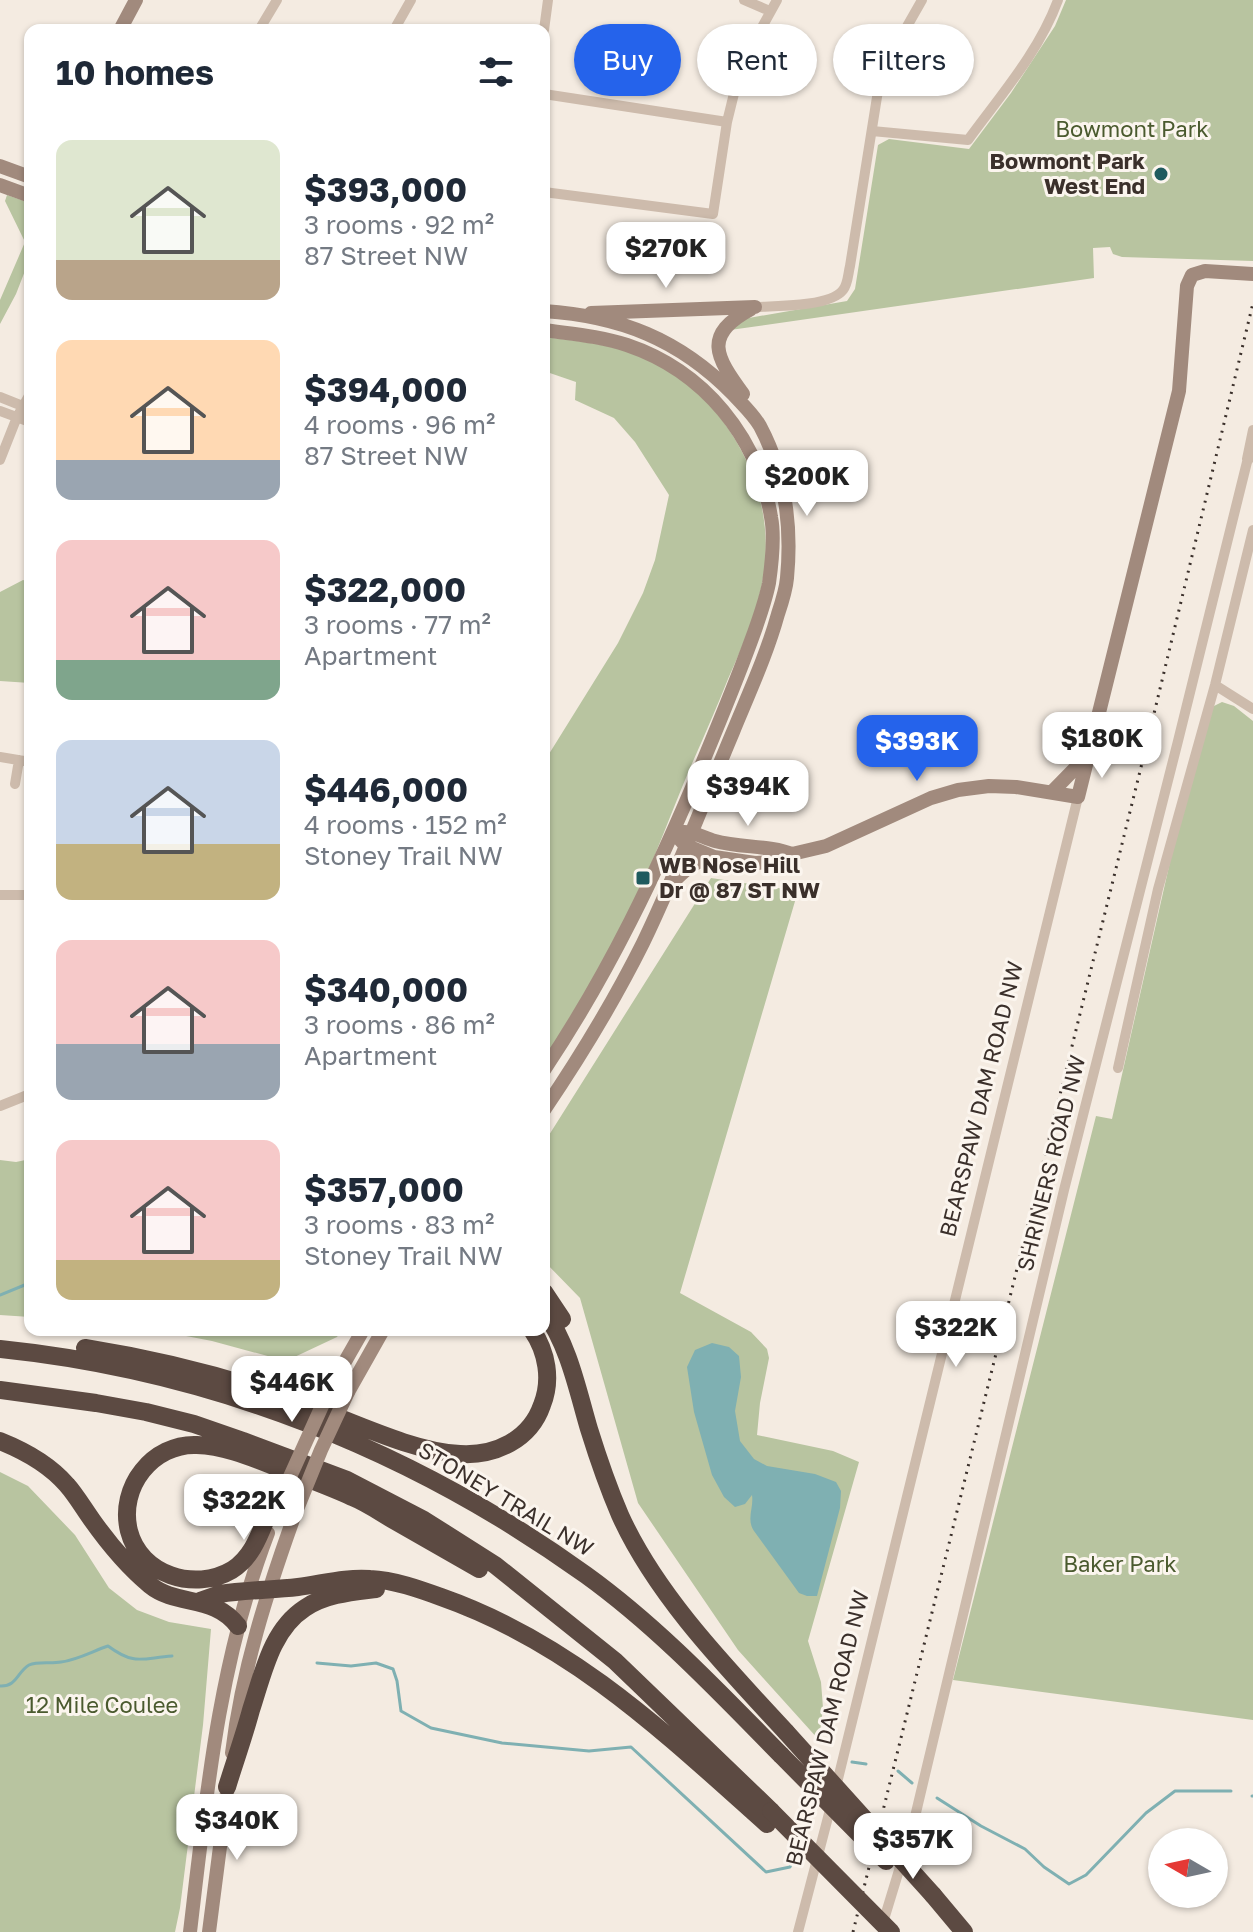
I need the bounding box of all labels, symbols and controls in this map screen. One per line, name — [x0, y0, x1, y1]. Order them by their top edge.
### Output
chip: Buy — [574, 24, 681, 96]
chip: Rent — [697, 24, 817, 96]
chip: Filters — [833, 24, 974, 96]
icon: filters — [474, 50, 518, 94]
text: 10 homes — [56, 52, 214, 92]
park label: Bowmont Park — [1055, 115, 1209, 142]
place label: Bowmont Park West End — [990, 147, 1145, 199]
marker: Bowmont Park West End — [1152, 165, 1170, 183]
text: $393,000 — [304, 169, 467, 209]
icon: home — [120, 172, 216, 268]
text: 3 rooms · 92 m² — [304, 209, 494, 240]
pin: $270K — [610, 222, 722, 290]
text: $270K — [624, 232, 708, 263]
text: 87 Street NW — [304, 240, 468, 271]
text: $394,000 — [304, 369, 468, 409]
icon: home — [120, 372, 216, 468]
text: 4 rooms · 96 m² — [304, 409, 495, 440]
text: 87 Street NW — [304, 440, 468, 471]
pin: $200K — [751, 450, 863, 518]
text: $200K — [764, 460, 850, 491]
text: $322,000 — [304, 569, 466, 609]
icon: home — [120, 572, 216, 668]
text: 3 rooms · 77 m² — [304, 609, 491, 640]
text: Apartment — [304, 640, 437, 671]
pin: $180K — [1046, 712, 1158, 780]
pin: $393K — [861, 715, 973, 783]
text: $180K — [1060, 722, 1144, 753]
text: $393K — [875, 725, 959, 756]
pin: $394K — [692, 760, 804, 828]
text: $446,000 — [304, 769, 468, 809]
text: $394K — [706, 770, 790, 801]
icon: home — [120, 772, 216, 868]
text: 4 rooms · 152 m² — [304, 809, 507, 840]
text: Stoney Trail NW — [304, 840, 503, 871]
place label: WB Nose Hill Dr @ 87 ST NW — [659, 851, 820, 903]
marker: WB Nose Hill Dr @ 87 ST NW — [634, 869, 652, 887]
street label: BEARSPAW DAM ROAD NW — [933, 958, 1028, 1239]
text: $340,000 — [304, 969, 468, 1009]
icon: home — [120, 972, 216, 1068]
text: 3 rooms · 86 m² — [304, 1009, 495, 1040]
text: Apartment — [304, 1040, 437, 1071]
street label: SHRINERS ROAD NW — [1011, 1052, 1090, 1274]
text: $357,000 — [304, 1169, 464, 1209]
icon: home — [120, 1172, 216, 1268]
text: 3 rooms · 83 m² — [304, 1209, 494, 1240]
text: Stoney Trail NW — [304, 1240, 503, 1271]
pin: $322K — [900, 1301, 1012, 1369]
text: $322K — [914, 1311, 998, 1342]
pin: $446K — [236, 1356, 348, 1424]
text: $446K — [249, 1366, 335, 1397]
street label: STONEY TRAIL NW — [414, 1436, 599, 1561]
pin: $322K — [188, 1474, 300, 1542]
text: $322K — [202, 1484, 286, 1515]
park label: Baker Park — [1063, 1550, 1177, 1577]
street label: BEARSPAW DAM ROAD NW — [779, 1587, 874, 1868]
park label: 12 Mile Coulee — [26, 1691, 178, 1718]
pin: $340K — [181, 1794, 293, 1862]
text: $340K — [194, 1804, 280, 1835]
pin: $357K — [857, 1813, 969, 1881]
text: $357K — [872, 1823, 954, 1854]
north arrow — [1148, 1828, 1228, 1908]
map controls — [1148, 1828, 1228, 1908]

